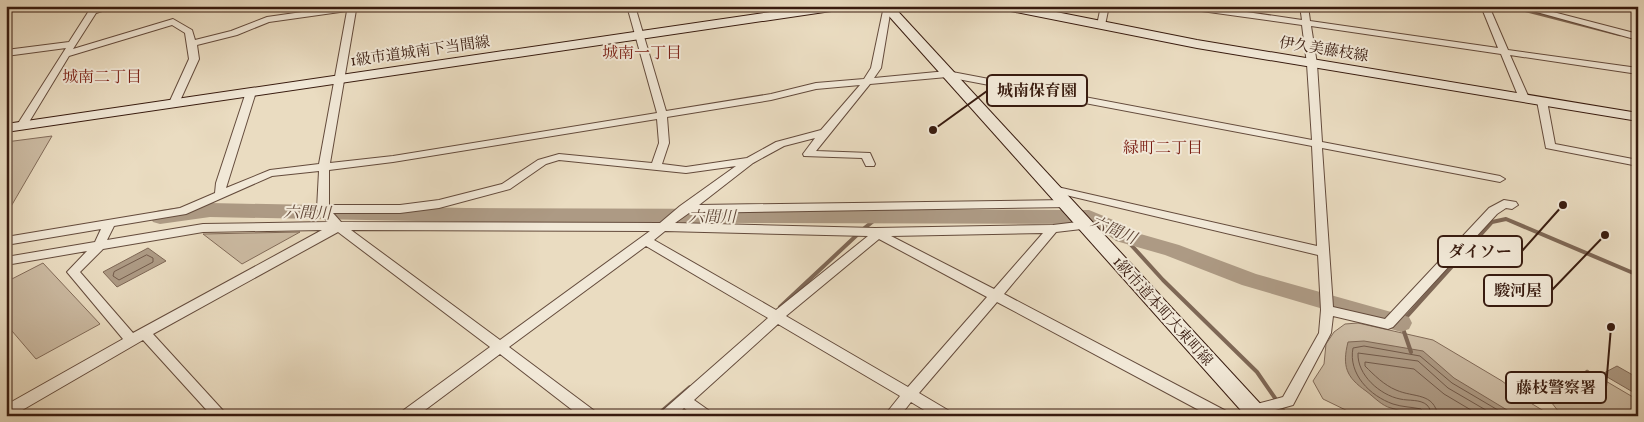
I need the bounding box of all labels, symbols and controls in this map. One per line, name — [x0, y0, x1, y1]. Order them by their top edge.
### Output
street label: 1級市道城南下当間線 — [349, 32, 491, 73]
street label: 伊久美藤枝線 — [1278, 33, 1370, 68]
district label: 城南一丁目 — [602, 43, 682, 65]
district label: 城南二丁目 — [62, 67, 142, 89]
callout: 城南保育園 — [987, 75, 1087, 106]
text: 城南保育園 — [997, 81, 1077, 103]
district label: 緑町二丁目 — [1123, 138, 1203, 160]
water label: 六間川 — [283, 203, 333, 225]
water label: 六間川 — [688, 207, 738, 229]
water label: 六間川 — [1087, 211, 1141, 251]
callout: ダイソー — [1438, 236, 1522, 267]
text: ダイソー — [1448, 242, 1512, 264]
street label: 1級市道本町大東町線 — [1107, 253, 1217, 371]
callout: 駿河屋 — [1484, 275, 1552, 306]
text: 駿河屋 — [1494, 281, 1542, 303]
callout: 藤枝警察署 — [1506, 372, 1606, 403]
text: 藤枝警察署 — [1516, 378, 1596, 400]

